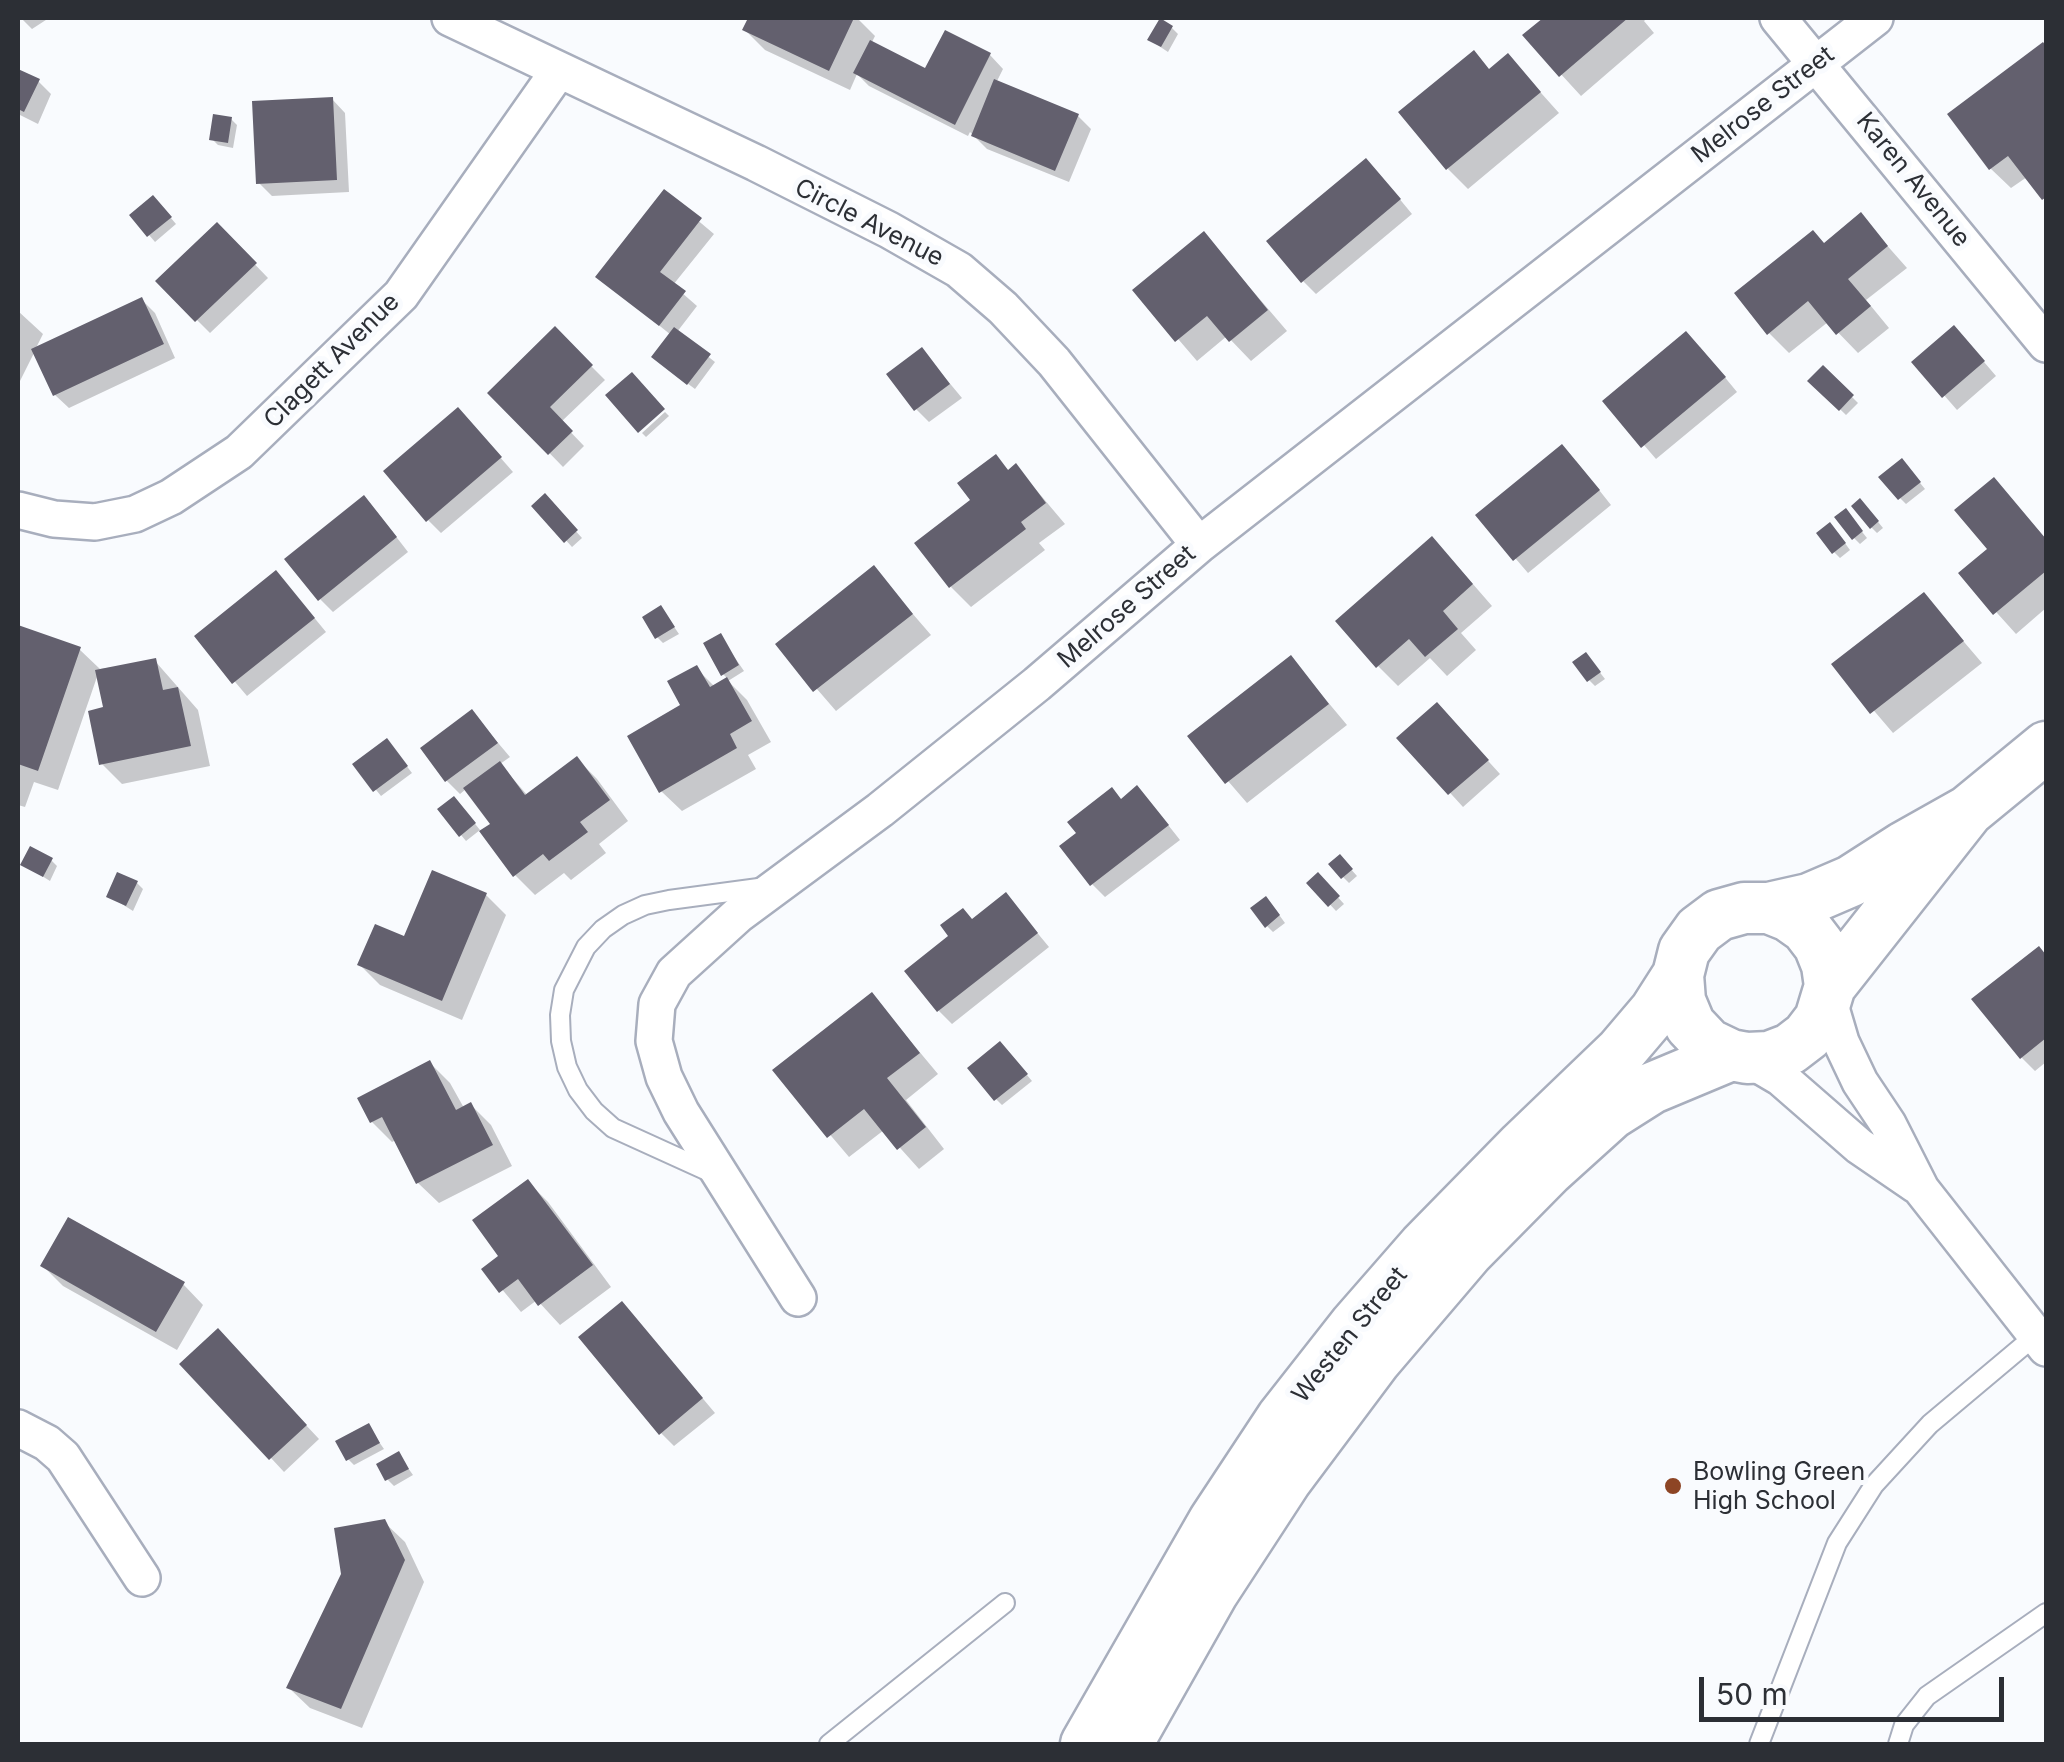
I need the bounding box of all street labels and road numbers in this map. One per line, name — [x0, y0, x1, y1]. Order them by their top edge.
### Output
street label: Melrose Street — [1686, 40, 1840, 170]
street label: Karen Avenue — [1850, 107, 1976, 253]
street label: Circle Avenue — [790, 173, 948, 273]
street label: Clagett Avenue — [258, 287, 406, 435]
street label: Melrose Street — [1052, 539, 1202, 675]
street label: Westen Street — [1286, 1261, 1414, 1409]

